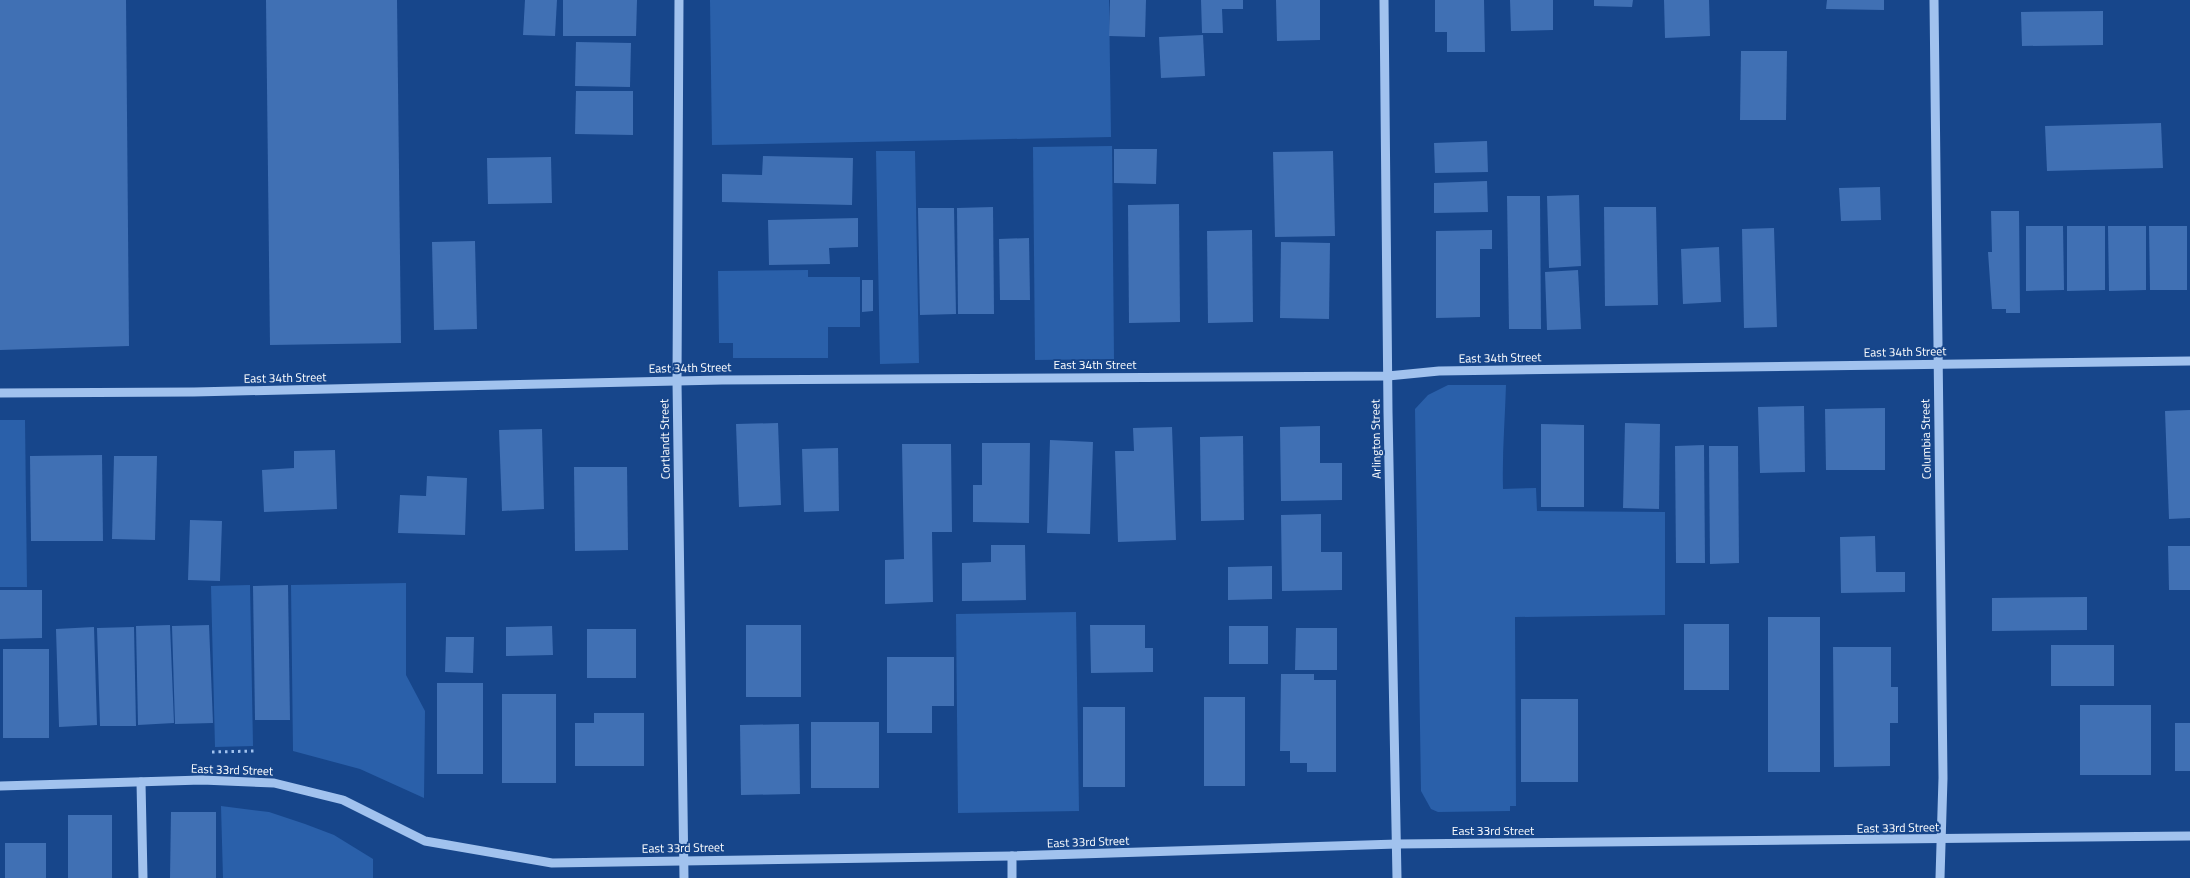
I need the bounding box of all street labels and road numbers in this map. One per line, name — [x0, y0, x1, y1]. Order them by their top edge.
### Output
street label: East 34th Street — [1863, 341, 1947, 362]
street label: East 34th Street — [1458, 347, 1542, 368]
street label: East 34th Street — [1054, 355, 1137, 374]
street label: East 34th Street — [648, 357, 732, 378]
street label: East 34th Street — [243, 367, 327, 388]
street label: Cortlandt Street — [654, 398, 675, 479]
street label: Arlington Street — [1365, 398, 1386, 479]
street label: Columbia Street — [1915, 398, 1936, 479]
street label: East 33rd Street — [190, 759, 274, 780]
street label: East 33rd Street — [1857, 817, 1940, 838]
street label: East 33rd Street — [1452, 821, 1535, 840]
street label: East 33rd Street — [1046, 831, 1130, 852]
street label: East 33rd Street — [642, 837, 725, 858]

